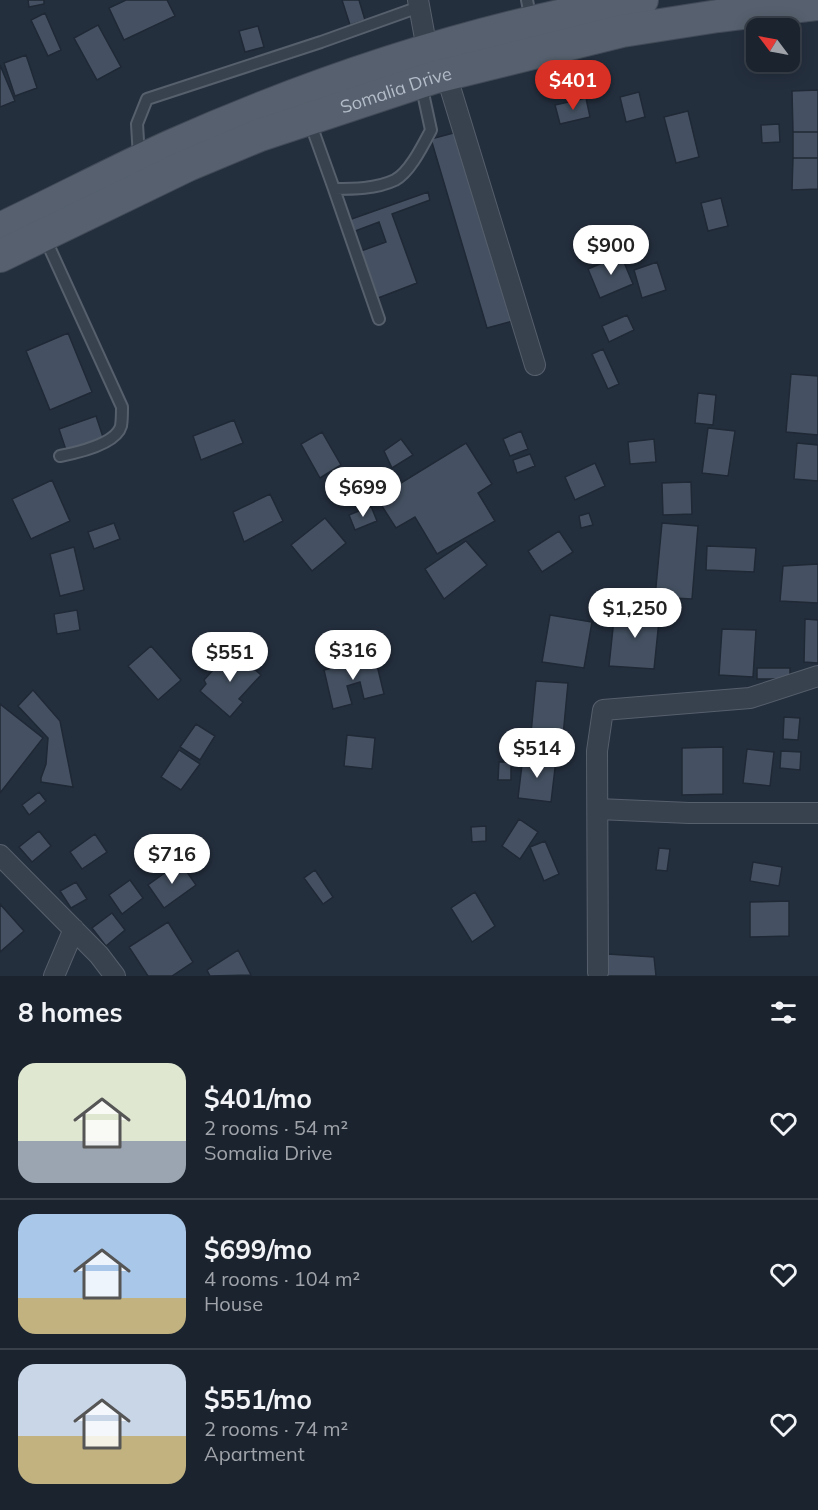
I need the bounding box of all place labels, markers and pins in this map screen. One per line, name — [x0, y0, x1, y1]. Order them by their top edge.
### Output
pin: $401 — [537, 60, 609, 111]
pin: $900 — [575, 225, 647, 276]
pin: $699 — [327, 467, 399, 518]
pin: $1,250 — [586, 588, 684, 639]
pin: $316 — [317, 630, 389, 681]
pin: $551 — [194, 632, 266, 683]
pin: $514 — [501, 728, 573, 779]
pin: $716 — [136, 834, 208, 885]

